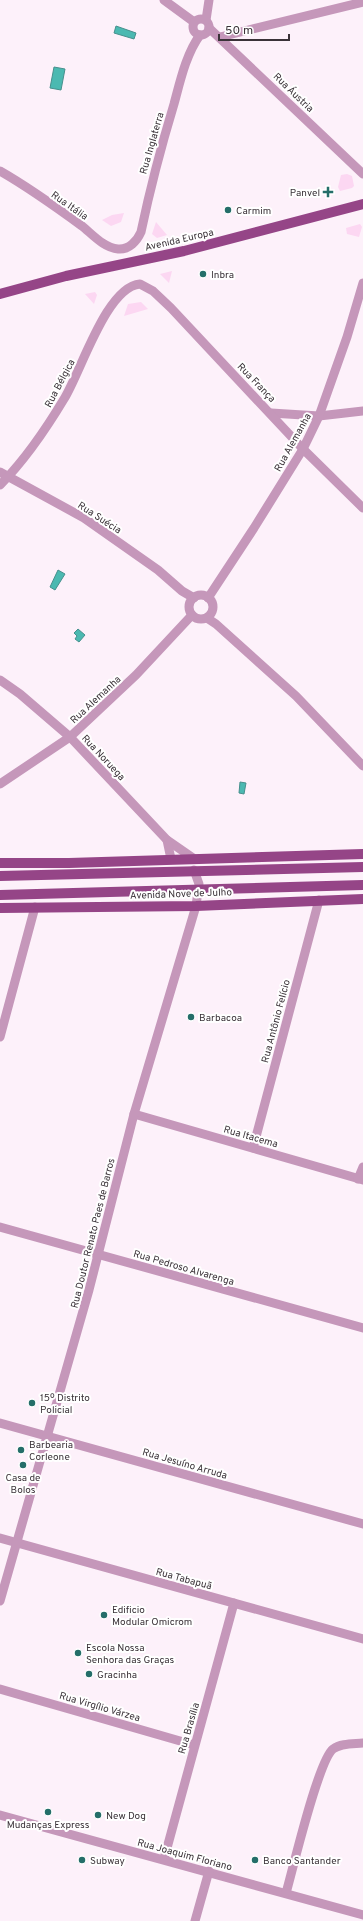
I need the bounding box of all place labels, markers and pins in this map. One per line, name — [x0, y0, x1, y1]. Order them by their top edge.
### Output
place label: Panvel — [290, 187, 320, 200]
marker: Panvel — [323, 187, 333, 197]
marker: Carmim — [223, 205, 233, 215]
place label: Carmim — [236, 205, 271, 218]
marker: Inbra — [198, 269, 208, 279]
place label: Inbra — [211, 269, 234, 282]
marker: Barbacoa — [186, 1012, 196, 1022]
place label: Barbacoa — [199, 1012, 242, 1025]
place label: 15º Distrito Policial — [40, 1392, 90, 1417]
marker: 15º Distrito Policial — [27, 1398, 37, 1408]
place label: Barbearia Corleone — [29, 1439, 73, 1464]
marker: Barbearia Corleone — [16, 1445, 26, 1455]
marker: Casa de Bolos — [18, 1460, 28, 1470]
place label: Casa de Bolos — [6, 1472, 40, 1497]
place label: Edificio Modular Omicrom — [112, 1604, 192, 1629]
marker: Edificio Modular Omicrom — [99, 1610, 109, 1620]
place label: Escola Nossa Senhora das Graças — [86, 1642, 175, 1667]
marker: Escola Nossa Senhora das Graças — [73, 1648, 83, 1658]
marker: Gracinha — [84, 1669, 94, 1679]
place label: Gracinha — [97, 1669, 137, 1682]
marker: Mudanças Express — [43, 1807, 53, 1817]
marker: New Dog — [93, 1810, 103, 1820]
place label: New Dog — [106, 1810, 146, 1823]
place label: Mudanças Express — [7, 1819, 90, 1832]
marker: Subway — [77, 1855, 87, 1865]
place label: Subway — [90, 1855, 125, 1868]
marker: Banco Santander — [250, 1855, 260, 1865]
place label: Banco Santander — [263, 1855, 341, 1868]

